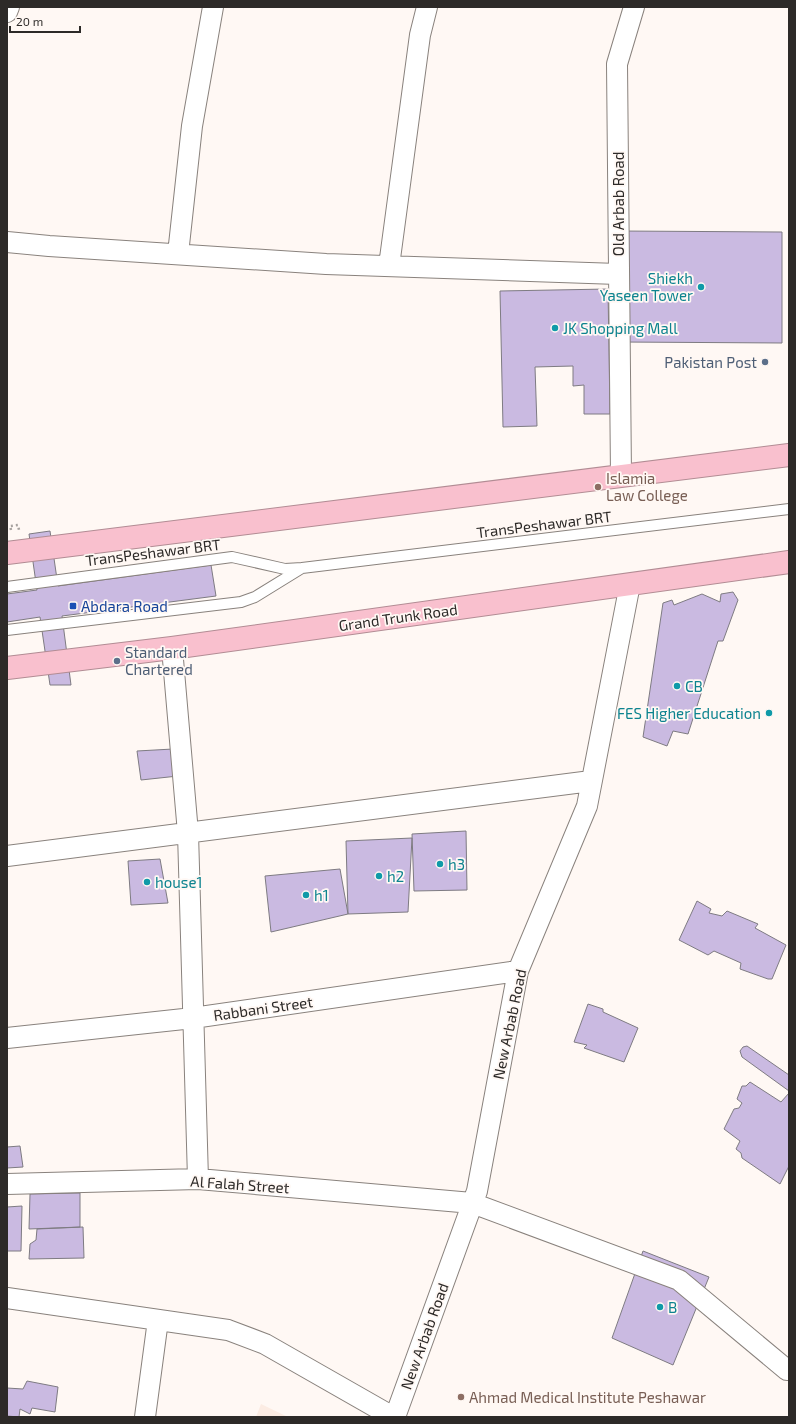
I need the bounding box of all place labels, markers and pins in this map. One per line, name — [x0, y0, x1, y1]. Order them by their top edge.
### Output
place label: Shiekh Yaseen Tower — [600, 269, 693, 304]
marker: Shiekh Yaseen Tower — [696, 282, 706, 292]
place label: JK Shopping Mall — [563, 319, 678, 337]
marker: JK Shopping Mall — [550, 323, 560, 333]
place label: Pakistan Post — [664, 353, 757, 371]
marker: Pakistan Post — [760, 357, 770, 367]
place label: Islamia Law College — [606, 469, 688, 504]
marker: Islamia Law College — [593, 482, 603, 492]
place label: Abdara Road — [81, 597, 168, 615]
marker: Abdara Road — [68, 601, 78, 611]
place label: Standard Chartered — [125, 643, 193, 678]
marker: Standard Chartered — [112, 656, 122, 666]
place label: CB — [685, 677, 703, 695]
marker: CB — [672, 681, 682, 691]
place label: FES Higher Education — [617, 704, 761, 722]
marker: FES Higher Education — [764, 708, 774, 718]
place label: h3 — [448, 855, 465, 873]
marker: h3 — [435, 859, 445, 869]
place label: h2 — [387, 867, 404, 885]
marker: h2 — [374, 871, 384, 881]
place label: house1 — [155, 873, 202, 891]
marker: house1 — [142, 877, 152, 887]
place label: h1 — [314, 886, 329, 904]
marker: h1 — [301, 890, 311, 900]
place label: B — [668, 1298, 677, 1316]
marker: B — [655, 1302, 665, 1312]
place label: Ahmad Medical Institute Peshawar — [469, 1388, 706, 1406]
marker: Ahmad Medical Institute Peshawar — [456, 1392, 466, 1402]

